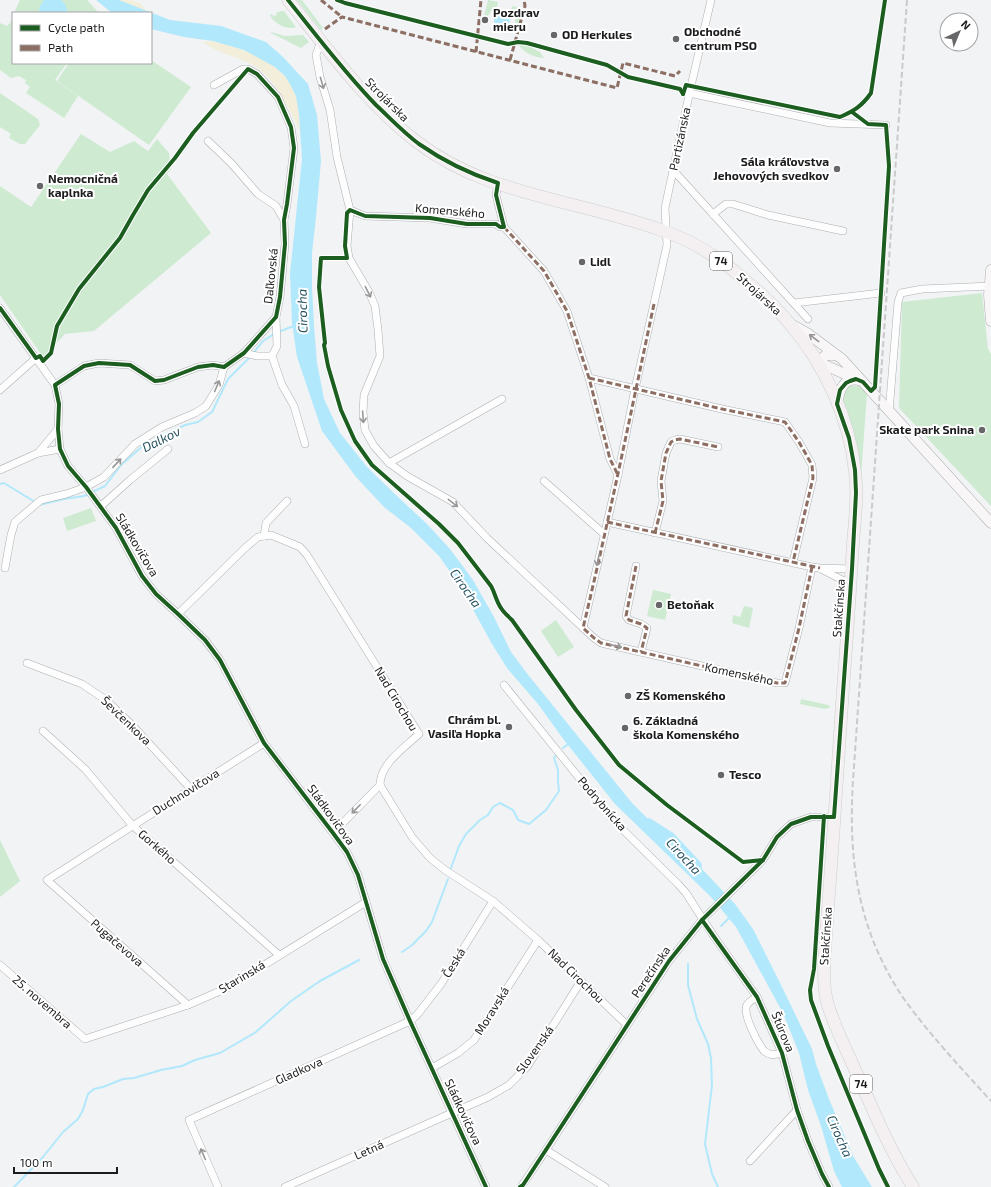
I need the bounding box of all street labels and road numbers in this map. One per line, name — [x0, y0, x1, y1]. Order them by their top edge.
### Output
street label: Strojárska — [362, 75, 412, 125]
street label: Partizánska — [665, 106, 693, 172]
street label: Komenského — [415, 200, 486, 220]
street label: Daľkovská — [260, 247, 280, 304]
road number: 74 — [710, 252, 732, 270]
street label: Strojárska — [734, 269, 785, 318]
street label: Sládkovičova — [114, 510, 162, 579]
street label: Stakčínska — [829, 578, 847, 638]
street label: Komenského — [704, 659, 775, 687]
street label: Nad Cirochou — [372, 664, 421, 733]
street label: Ševčenkova — [99, 693, 155, 748]
street label: Duchnovičova — [149, 765, 221, 817]
street label: Podrybnícka — [575, 773, 630, 833]
street label: Sládkovičova — [305, 782, 358, 847]
street label: Gorkého — [136, 826, 179, 867]
street label: Stakčínska — [816, 906, 834, 966]
street label: Pugačevova — [88, 916, 147, 969]
street label: Perečínska — [628, 943, 673, 1000]
street label: Česká — [439, 945, 468, 980]
street label: Nad Cirochou — [546, 945, 608, 1005]
street label: Starinská — [216, 957, 267, 995]
street label: 25. novembra — [10, 972, 75, 1031]
street label: Moravská — [471, 984, 511, 1037]
street label: Štúrova — [769, 1009, 798, 1054]
street label: Slovenská — [513, 1023, 556, 1076]
street label: Gladkova — [273, 1053, 324, 1087]
road number: 74 — [850, 1075, 872, 1093]
street label: Sládkovičova — [443, 1076, 485, 1147]
street label: Letná — [352, 1136, 385, 1162]

